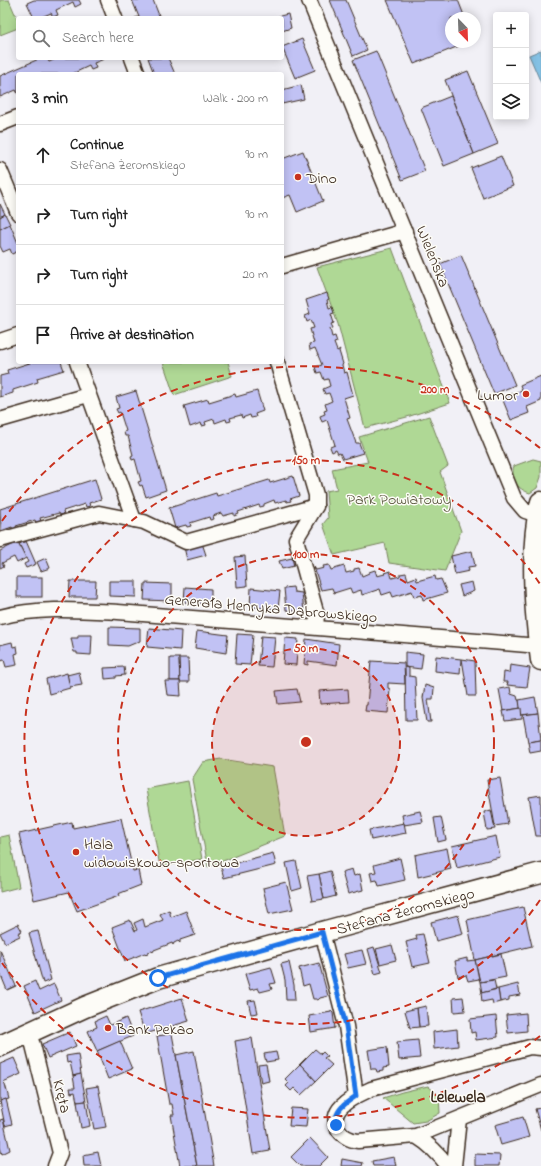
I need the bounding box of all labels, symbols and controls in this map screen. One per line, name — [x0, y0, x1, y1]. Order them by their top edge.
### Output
north arrow — [445, 12, 481, 48]
map controls — [493, 12, 529, 120]
button: + — [493, 12, 529, 48]
search box — [16, 16, 284, 60]
icon: search — [30, 27, 52, 49]
text: Search here — [62, 27, 134, 49]
button: − — [493, 48, 529, 84]
button: layers — [493, 84, 529, 120]
text: 3 min — [32, 86, 68, 111]
text: Walk · 200 m — [203, 89, 268, 108]
text: Continue — [70, 134, 124, 156]
icon: ahead — [32, 144, 54, 166]
text: 90 m — [245, 145, 268, 164]
text: Stefana Żeromskiego — [70, 156, 185, 175]
place label: Dino — [305, 167, 337, 191]
marker: Dino — [293, 172, 303, 182]
icon: right — [32, 204, 54, 226]
text: Turn right — [70, 204, 128, 226]
text: 90 m — [245, 205, 268, 224]
street label: Wieleńska — [409, 222, 455, 291]
icon: right — [32, 264, 54, 286]
text: Turn right — [70, 264, 128, 286]
text: 20 m — [243, 265, 268, 284]
icon: arrive — [32, 324, 54, 346]
text: Arrive at destination — [70, 324, 194, 346]
text: 200 m — [420, 381, 450, 399]
place label: Lumor — [477, 384, 518, 408]
marker: Lumor — [521, 389, 531, 399]
text: 150 m — [292, 452, 321, 470]
park label: Park Powiatowy — [347, 488, 451, 512]
text: 100 m — [293, 546, 320, 564]
street label: Generała Henryka Dąbrowskiego — [164, 588, 378, 630]
text: 50 m — [294, 640, 319, 658]
centre of rings — [299, 735, 313, 749]
place label: Hala widowiskowo-sportowa — [84, 833, 239, 875]
marker: Hala widowiskowo-sportowa — [71, 847, 81, 857]
street label: Stefana Żeromskiego — [334, 882, 477, 942]
route start — [149, 969, 167, 987]
place label: Bank Pekao — [115, 1018, 194, 1042]
marker: Bank Pekao — [103, 1023, 113, 1033]
street label: Kręta — [45, 1077, 77, 1116]
district label: Lelewela — [430, 1085, 486, 1110]
route end — [327, 1116, 345, 1134]

